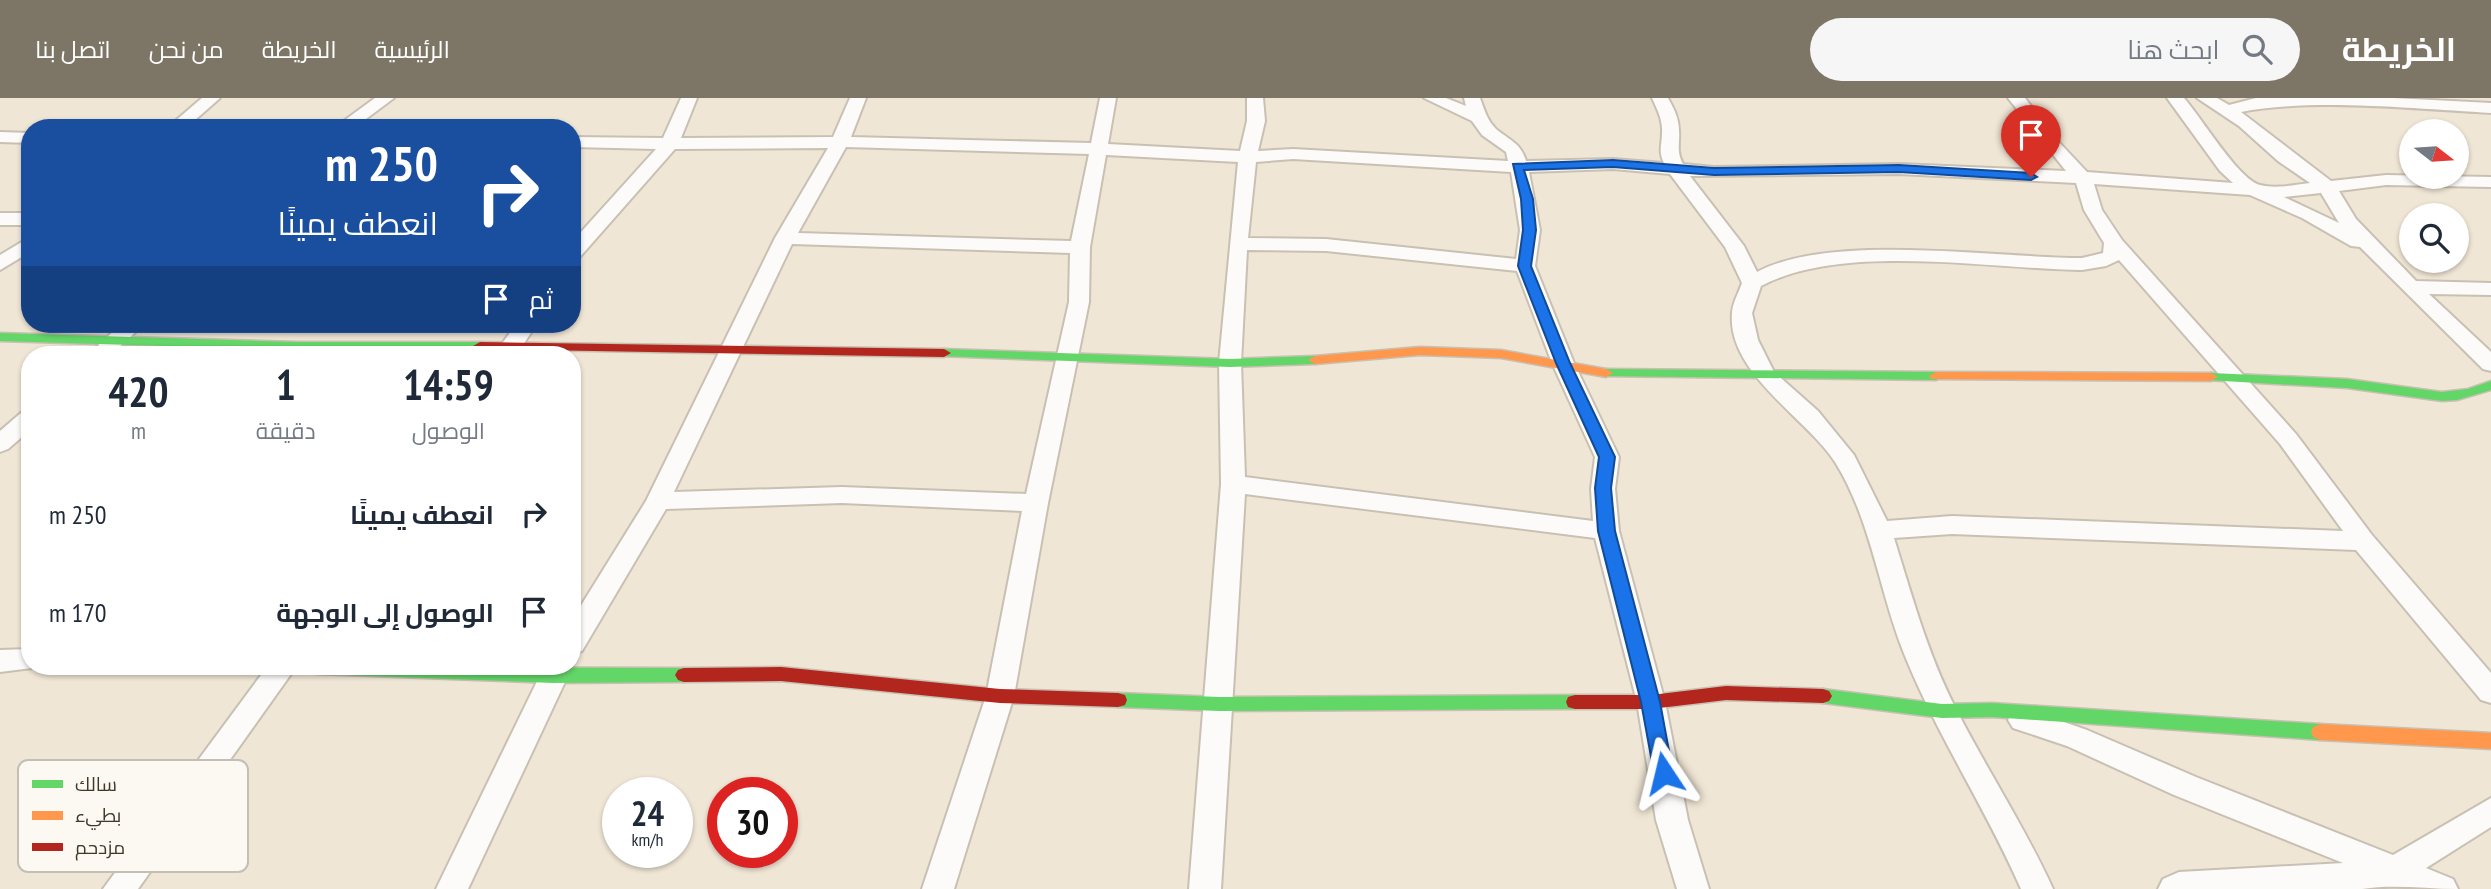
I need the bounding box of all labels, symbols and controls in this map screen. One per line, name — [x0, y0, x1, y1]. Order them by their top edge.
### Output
search box — [1810, 18, 2300, 81]
text: الخريطة — [2342, 27, 2456, 70]
icon: search — [2238, 30, 2276, 68]
text: ابحث هنا — [2127, 33, 2220, 66]
text: اتصل بنا — [35, 34, 111, 65]
text: من نحن — [149, 34, 224, 65]
text: الخريطة — [262, 34, 337, 65]
text: الرئيسية — [375, 34, 450, 65]
pin — [2001, 105, 2061, 177]
icon: arrive — [2012, 116, 2050, 154]
north arrow — [2399, 119, 2469, 189]
map controls — [2399, 119, 2469, 273]
text: 250 m — [325, 131, 438, 195]
icon: right — [462, 147, 553, 238]
text: انعطف يمينًا — [278, 202, 438, 244]
button: search — [2399, 203, 2469, 273]
icon: arrive — [477, 280, 515, 318]
text: ثم — [529, 283, 553, 316]
text: 1 — [276, 357, 296, 412]
text: 14:59 — [403, 357, 494, 412]
text: 420 — [108, 364, 169, 419]
text: m — [131, 416, 146, 445]
text: دقيقة — [256, 416, 316, 445]
text: الوصول — [412, 416, 485, 445]
icon: right — [515, 495, 553, 533]
text: 250 m — [49, 498, 107, 531]
text: انعطف يمينًا — [350, 498, 494, 531]
icon: arrive — [515, 593, 553, 631]
text: 170 m — [49, 596, 107, 629]
text: الوصول إلى الوجهة — [276, 596, 494, 629]
position arrow — [1627, 736, 1701, 810]
legend — [18, 760, 248, 872]
text: سالك — [75, 772, 117, 796]
speed limit sign: 30 — [707, 777, 798, 868]
text: 24 — [631, 790, 664, 836]
text: بطيء — [75, 803, 121, 830]
text: km/h — [632, 828, 663, 851]
text: مزدحم — [75, 835, 125, 861]

